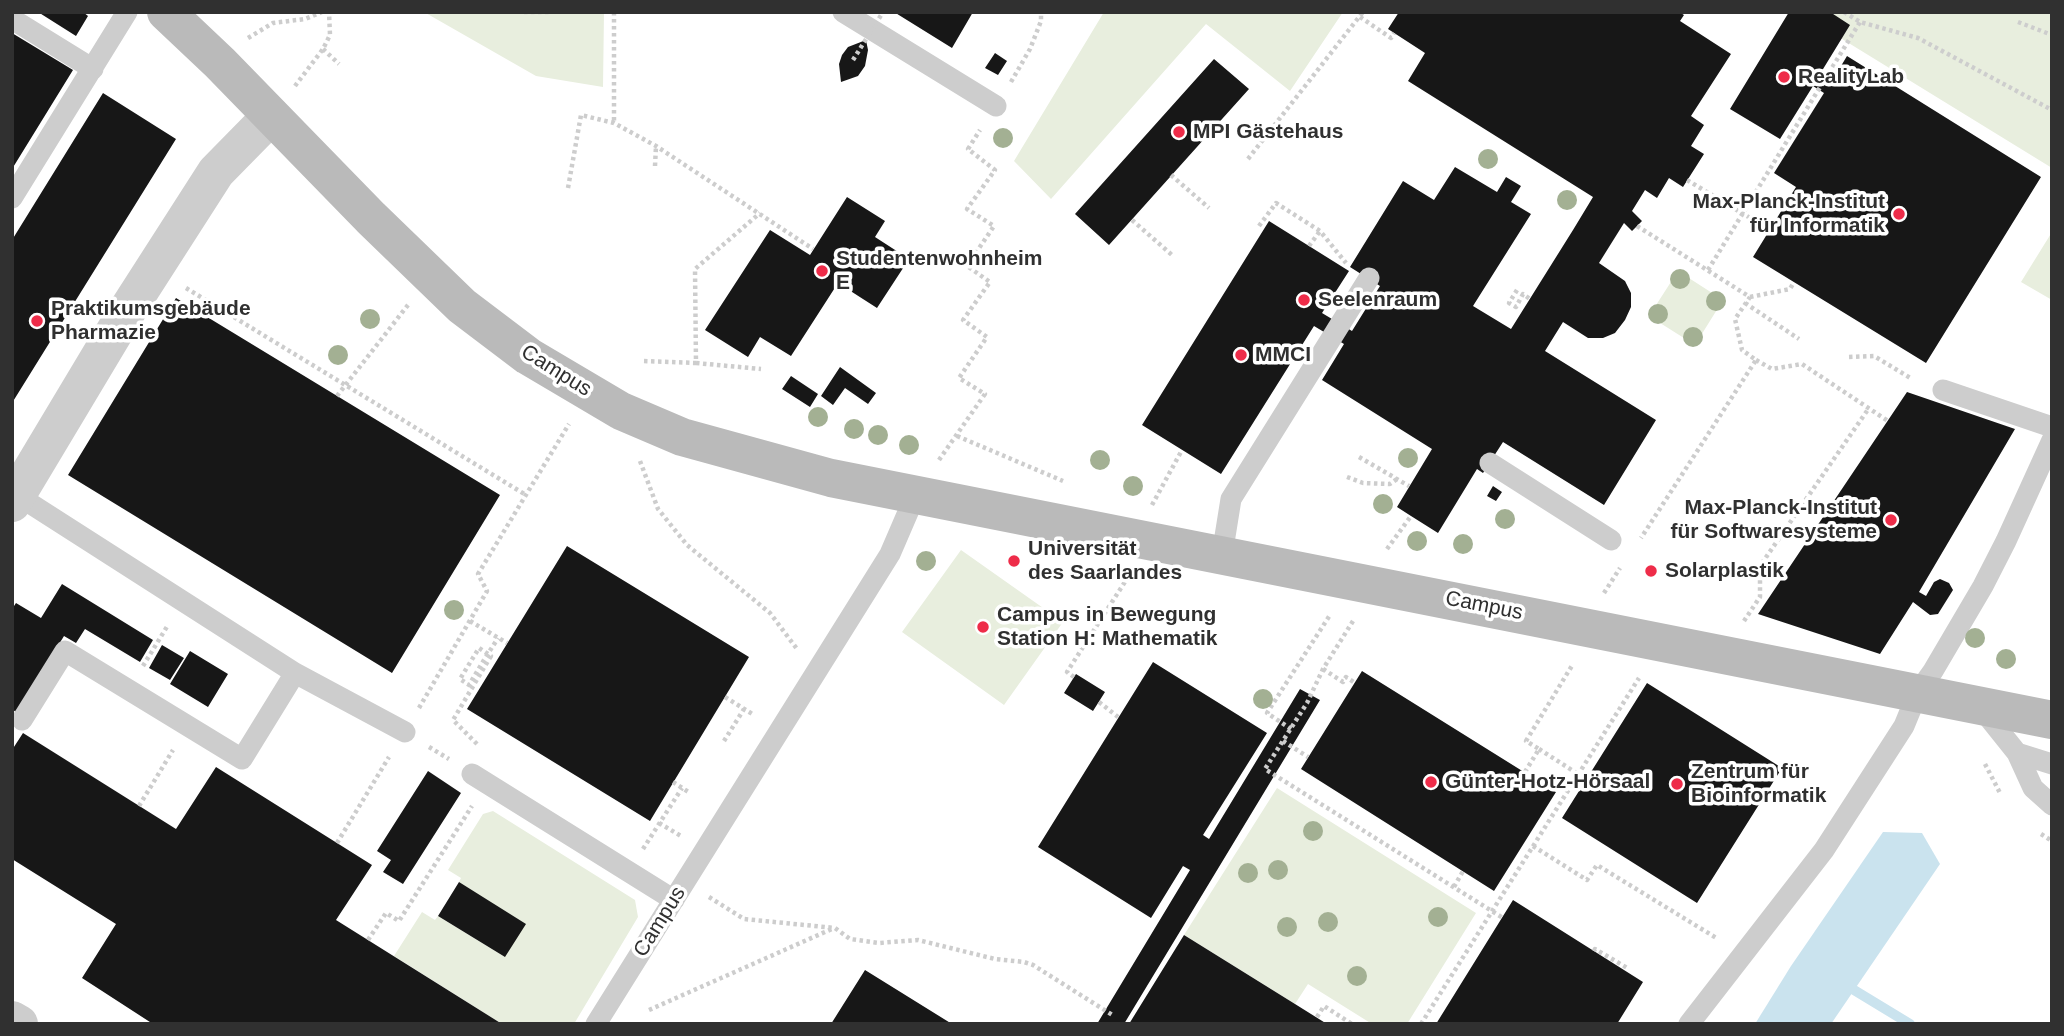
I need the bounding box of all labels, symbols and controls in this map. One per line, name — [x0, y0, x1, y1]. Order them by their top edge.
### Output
place label: RealityLab — [1798, 64, 1904, 90]
marker: RealityLab — [1776, 69, 1792, 85]
place label: MPI Gästehaus — [1193, 119, 1344, 145]
marker: MPI Gästehaus — [1171, 124, 1187, 140]
place label: Max-Planck-Institut für Informatik — [1692, 189, 1885, 239]
marker: Max-Planck-Institut für Informatik — [1891, 206, 1907, 222]
place label: Studentenwohnheim E — [836, 246, 1042, 296]
marker: Studentenwohnheim E — [814, 263, 830, 279]
place label: Seelenraum — [1318, 287, 1437, 313]
marker: Seelenraum — [1296, 292, 1312, 308]
place label: Praktikumsgebäude Pharmazie — [51, 296, 251, 346]
marker: Praktikumsgebäude Pharmazie — [29, 313, 45, 329]
street label: Campus — [516, 340, 596, 402]
place label: MMCI — [1255, 342, 1311, 368]
marker: MMCI — [1233, 347, 1249, 363]
place label: Max-Planck-Institut für Softwaresysteme — [1670, 495, 1877, 545]
marker: Max-Planck-Institut für Softwaresysteme — [1883, 512, 1899, 528]
place label: Universität des Saarlandes — [1028, 536, 1182, 586]
marker: Universität des Saarlandes — [1006, 553, 1022, 569]
place label: Solarplastik — [1665, 558, 1784, 584]
marker: Solarplastik — [1643, 563, 1659, 579]
street label: Campus — [1443, 586, 1525, 626]
place label: Campus in Bewegung Station H: Mathematik — [997, 602, 1218, 652]
marker: Campus in Bewegung Station H: Mathematik — [975, 619, 991, 635]
place label: Zentrum für Bioinformatik — [1691, 759, 1826, 809]
place label: Günter-Hotz-Hörsaal — [1445, 769, 1650, 795]
marker: Günter-Hotz-Hörsaal — [1423, 774, 1439, 790]
marker: Zentrum für Bioinformatik — [1669, 776, 1685, 792]
street label: Campus — [629, 882, 691, 962]

